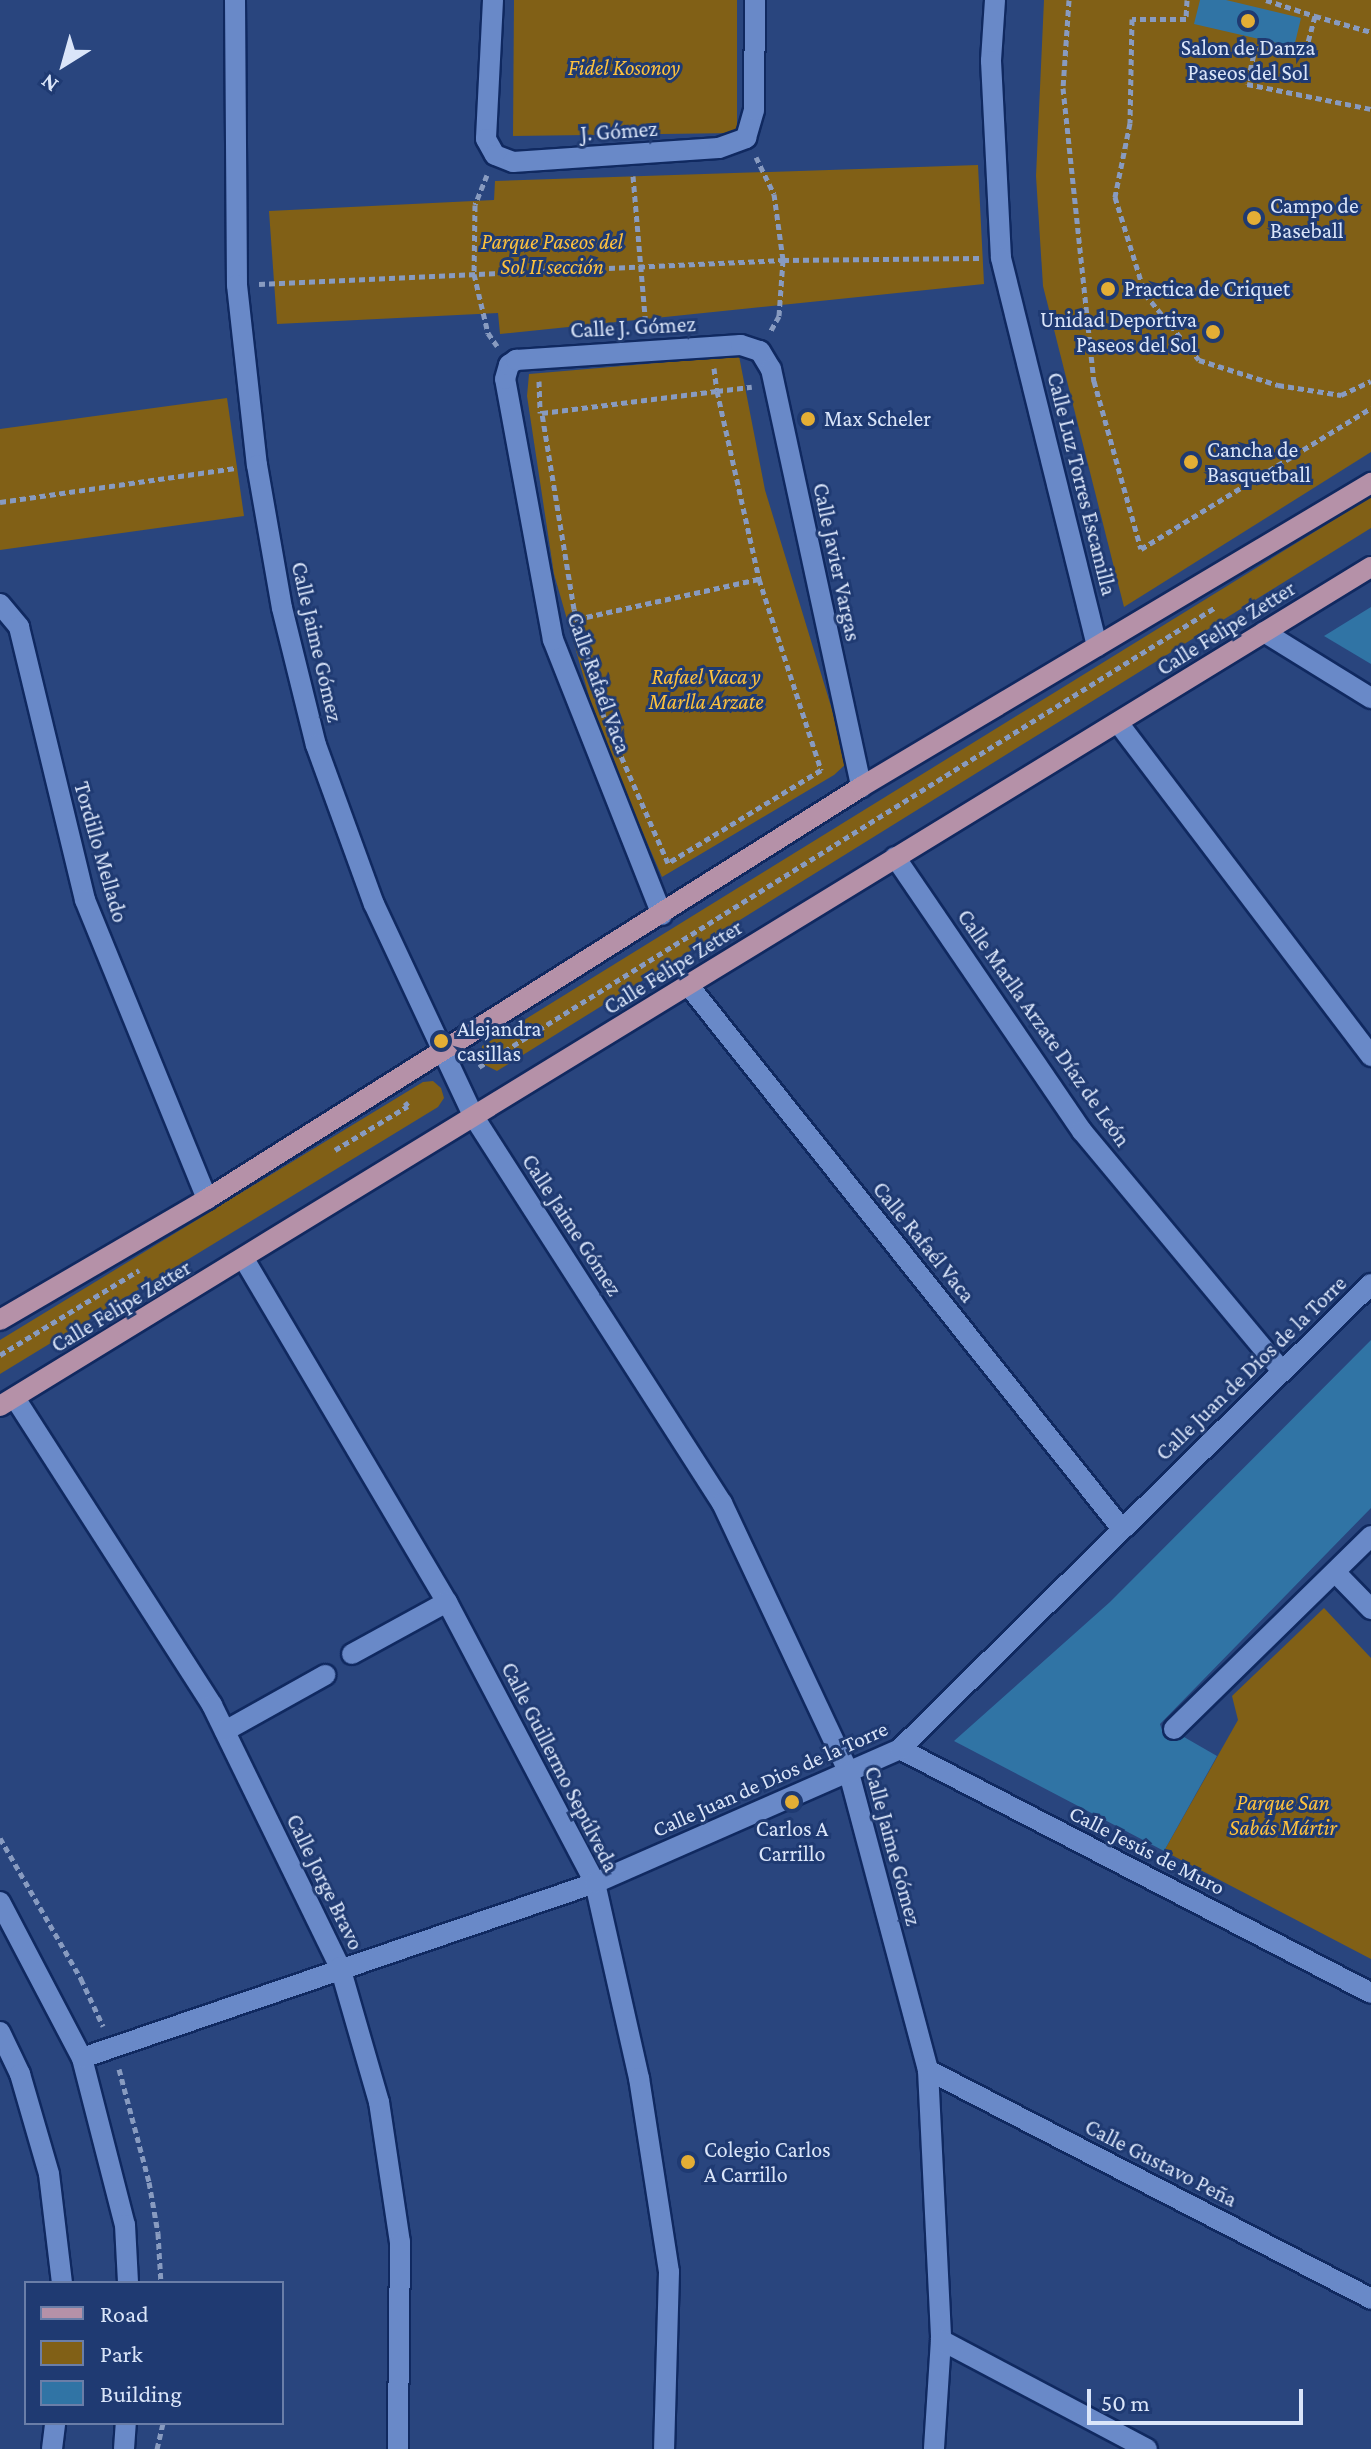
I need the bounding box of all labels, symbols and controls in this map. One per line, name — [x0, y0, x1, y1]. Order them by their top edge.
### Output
marker: Salon de Danza Paseos del Sol — [1239, 12, 1257, 30]
north arrow — [24, 24, 104, 104]
place label: Salon de Danza Paseos del Sol — [1181, 34, 1315, 86]
park label: Fidel Kosonoy — [568, 55, 680, 81]
text: N — [36, 69, 63, 98]
street label: J. Gómez — [580, 115, 658, 147]
place label: Campo de Baseball — [1270, 192, 1359, 244]
marker: Campo de Baseball — [1245, 209, 1263, 227]
park label: Parque Paseos del Sol II sección — [481, 228, 623, 280]
place label: Practica de Criquet — [1124, 276, 1290, 302]
marker: Practica de Criquet — [1099, 280, 1117, 298]
place label: Unidad Deportiva Paseos del Sol — [1040, 306, 1197, 358]
street label: Calle J. Gómez — [570, 311, 696, 343]
marker: Unidad Deportiva Paseos del Sol — [1204, 323, 1222, 341]
street label: Calle Luz Torres Escamilla — [1041, 370, 1123, 598]
place label: Max Scheler — [824, 406, 931, 432]
marker: Max Scheler — [799, 410, 817, 428]
place label: Cancha de Basquetball — [1207, 436, 1311, 488]
marker: Cancha de Basquetball — [1182, 453, 1200, 471]
street label: Calle Javier Vargas — [807, 480, 867, 644]
street label: Calle Jaime Gómez — [286, 559, 348, 725]
street label: Calle Felipe Zetter — [1152, 575, 1300, 681]
street label: Calle Rafaél Vaca — [561, 609, 637, 757]
park label: Rafael Vaca y Marlla Arzate — [649, 663, 763, 714]
street label: Tordillo Mellado — [68, 778, 134, 926]
street label: Calle Marlla Arzate Díaz de León — [952, 904, 1136, 1152]
street label: Calle Felipe Zetter — [599, 914, 747, 1020]
place label: Alejandra casillas — [457, 1015, 542, 1066]
marker: Alejandra casillas — [432, 1032, 450, 1050]
street label: Calle Jaime Gómez — [516, 1149, 628, 1301]
street label: Calle Rafaél Vaca — [867, 1176, 981, 1308]
street label: Calle Felipe Zetter — [46, 1254, 196, 1358]
street label: Calle Juan de Dios de la Torre — [1150, 1270, 1352, 1466]
street label: Calle Guillermo Sepúlveda — [496, 1658, 624, 1876]
street label: Calle Juan de Dios de la Torre — [648, 1715, 892, 1843]
street label: Calle Jaime Gómez — [859, 1763, 927, 1929]
park label: Parque San Sabás Mártir — [1229, 1789, 1337, 1840]
marker: Carlos A Carrillo — [783, 1793, 801, 1811]
street label: Calle Jesús de Muro — [1065, 1799, 1229, 1901]
street label: Calle Jorge Bravo — [281, 1810, 369, 1954]
place label: Carlos A Carrillo — [756, 1815, 828, 1866]
street label: Calle Gustavo Peña — [1081, 2113, 1241, 2213]
place label: Colegio Carlos A Carrillo — [704, 2136, 831, 2188]
marker: Colegio Carlos A Carrillo — [679, 2153, 697, 2171]
legend — [24, 2281, 284, 2425]
text: Road — [100, 2300, 149, 2327]
text: Park — [100, 2340, 143, 2367]
scale bar — [1091, 2373, 1307, 2423]
text: Building — [100, 2380, 182, 2407]
text: 50 m — [1101, 2389, 1150, 2416]

